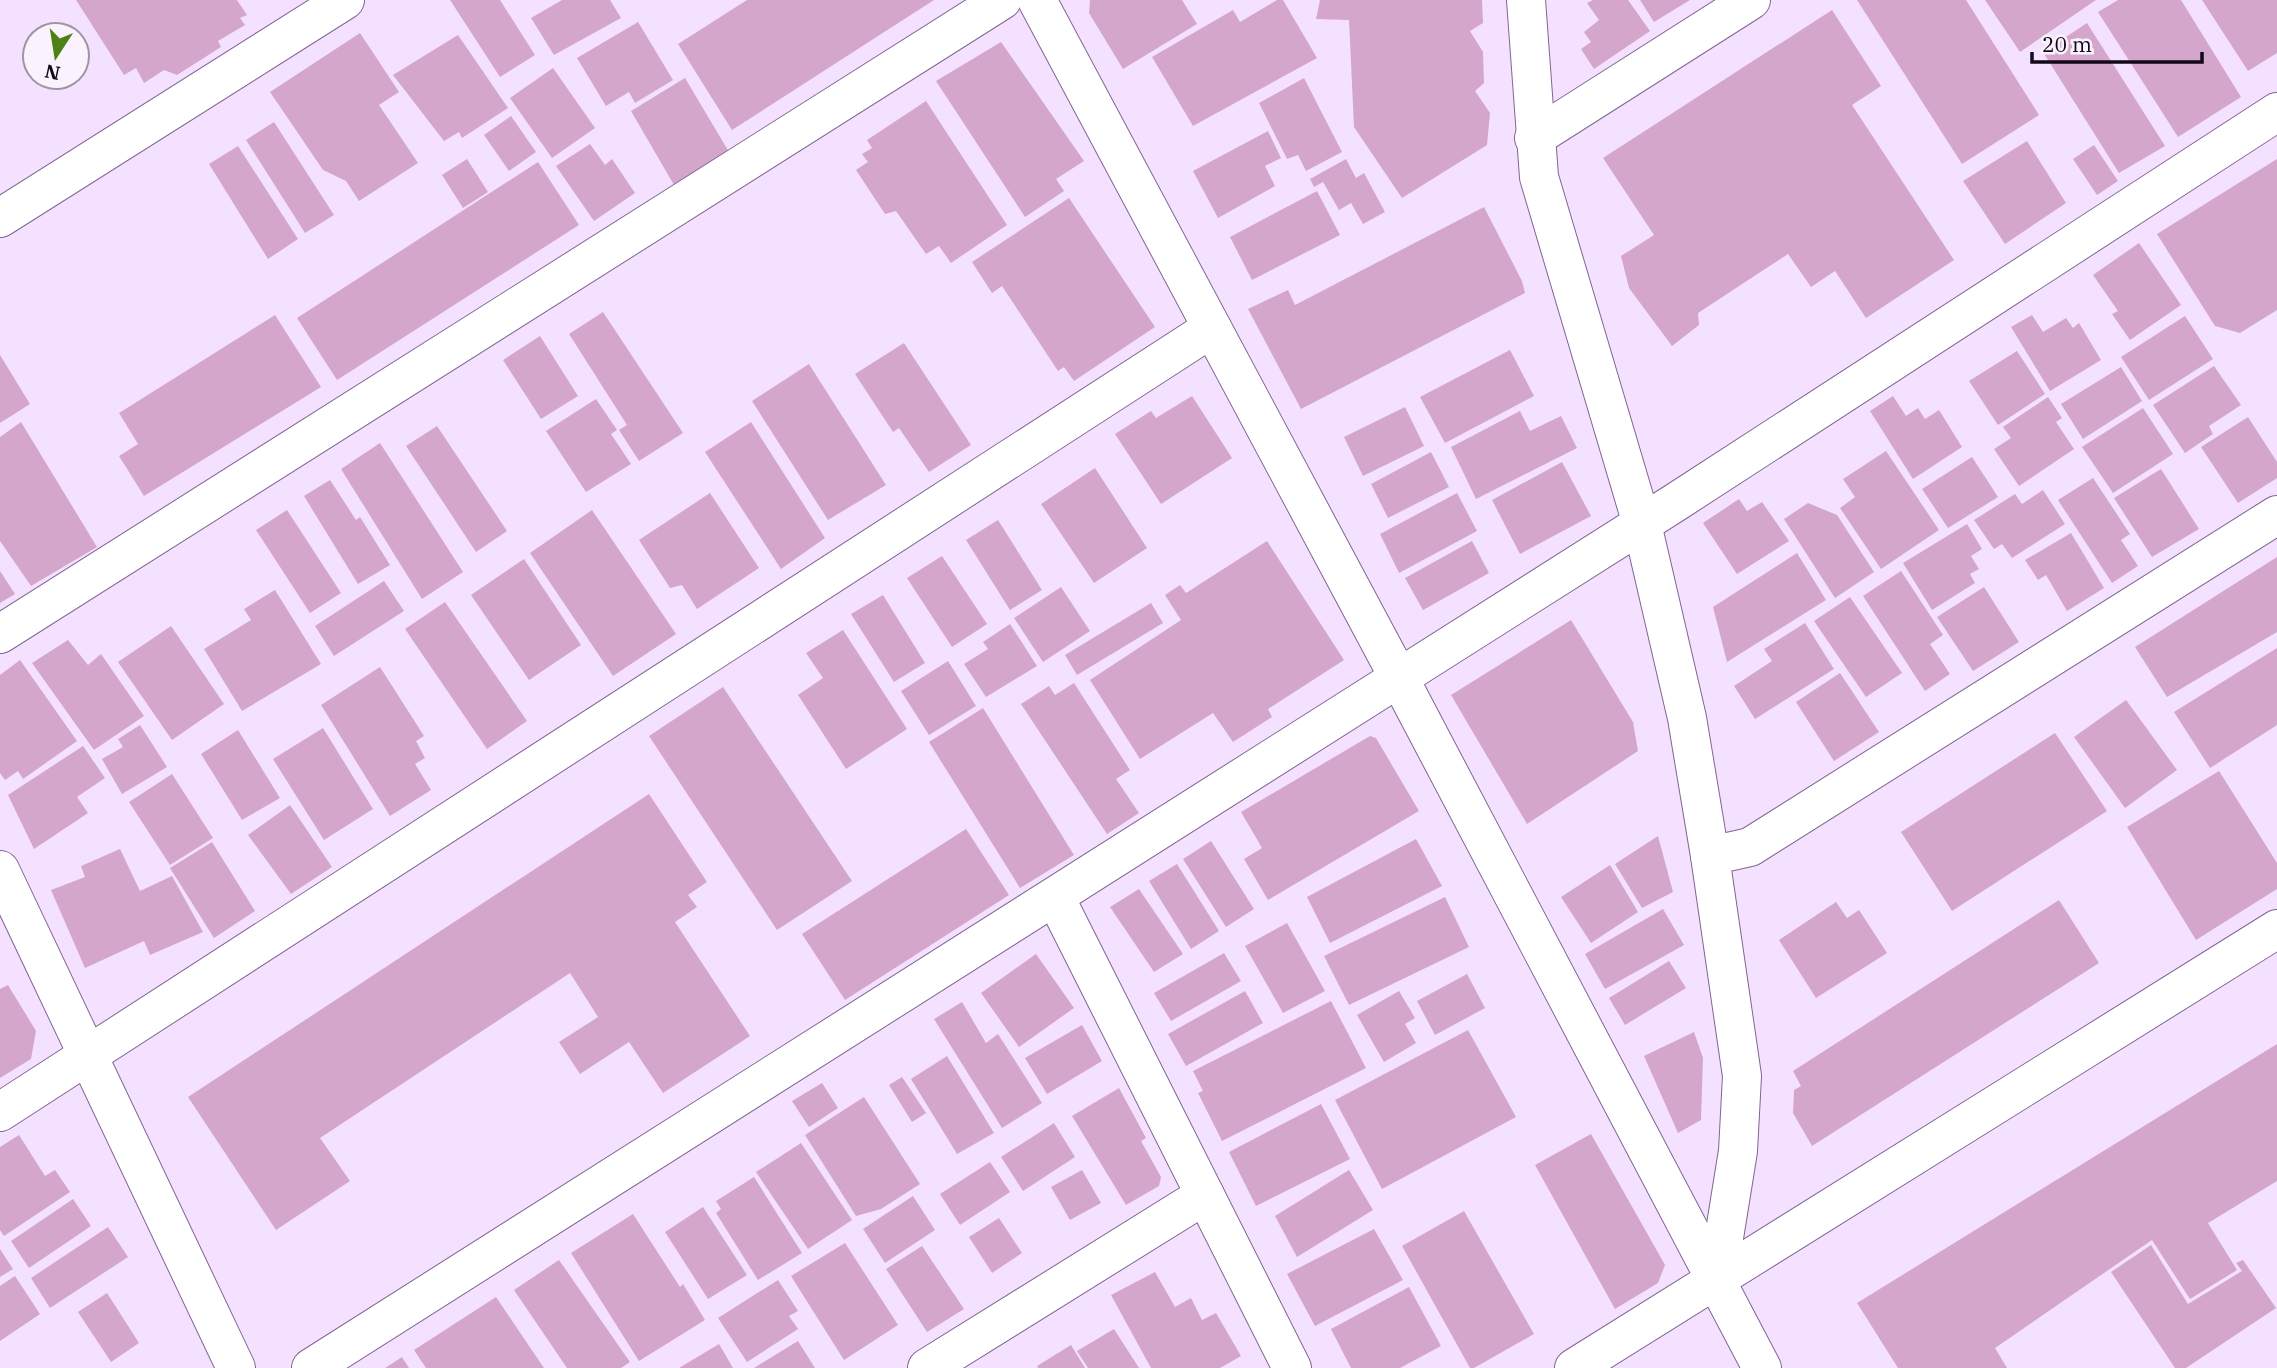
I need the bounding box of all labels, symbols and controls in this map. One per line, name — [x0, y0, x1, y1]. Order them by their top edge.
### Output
north arrow — [21, 21, 91, 91]
scale bar — [2032, 21, 2202, 65]
text: 20 m — [2042, 30, 2092, 58]
text: N — [43, 59, 62, 86]

